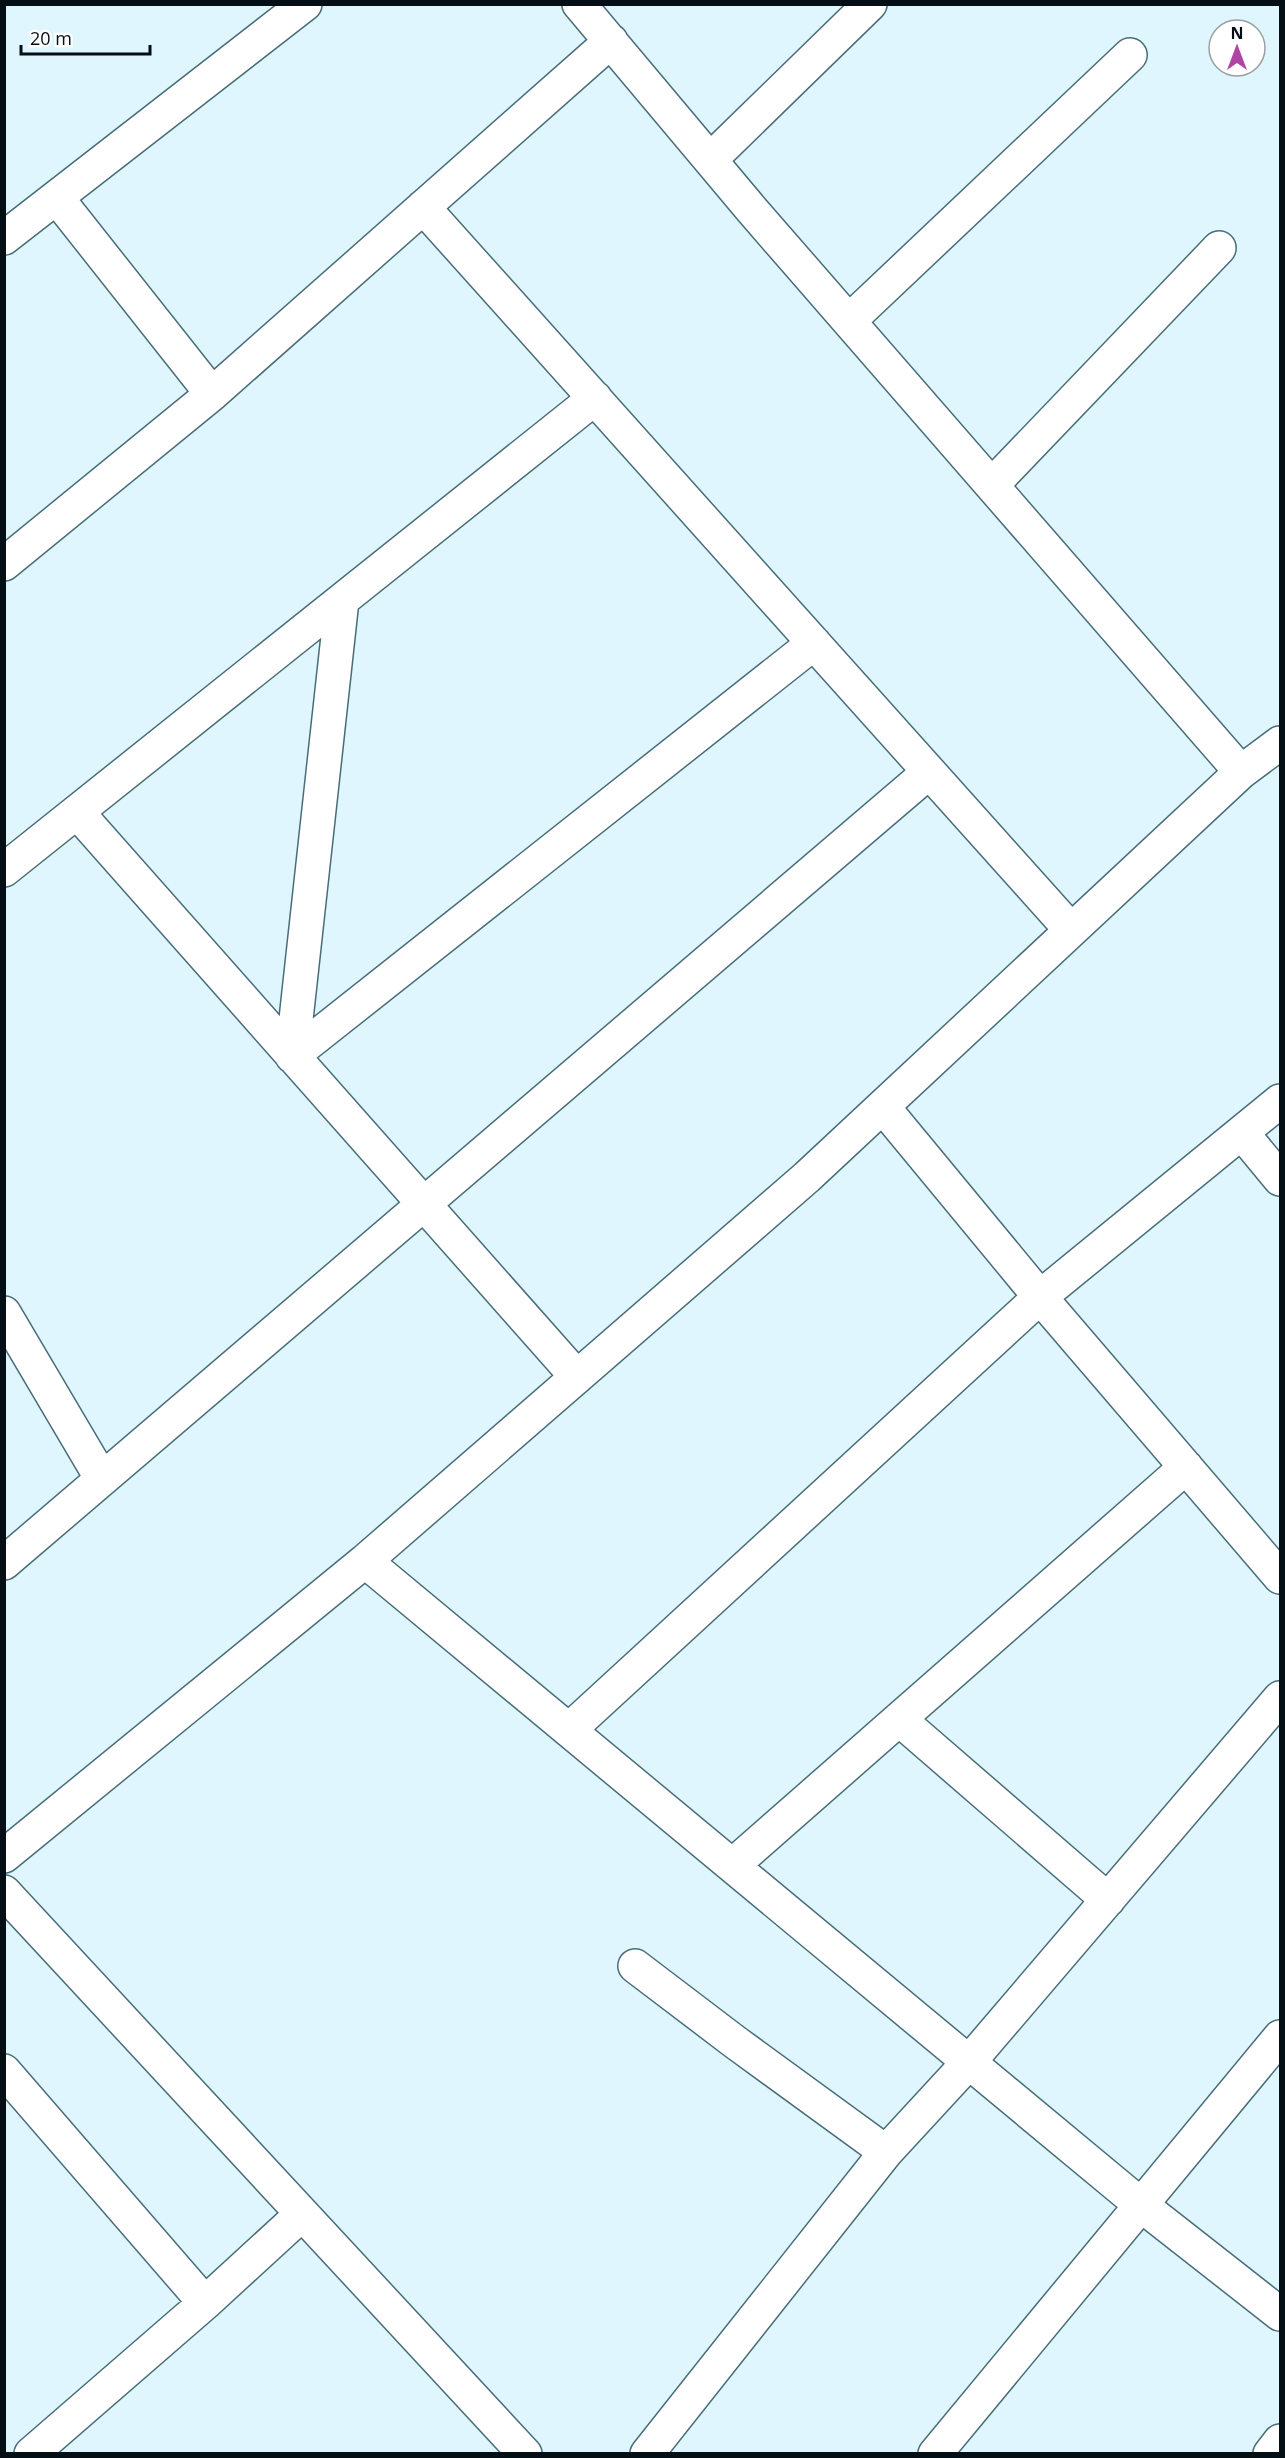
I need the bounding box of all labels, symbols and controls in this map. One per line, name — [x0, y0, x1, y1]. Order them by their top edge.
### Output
scale bar — [21, 18, 150, 56]
north arrow — [1207, 18, 1267, 78]
text: N — [1230, 22, 1244, 44]
text: 20 m — [30, 26, 72, 50]

